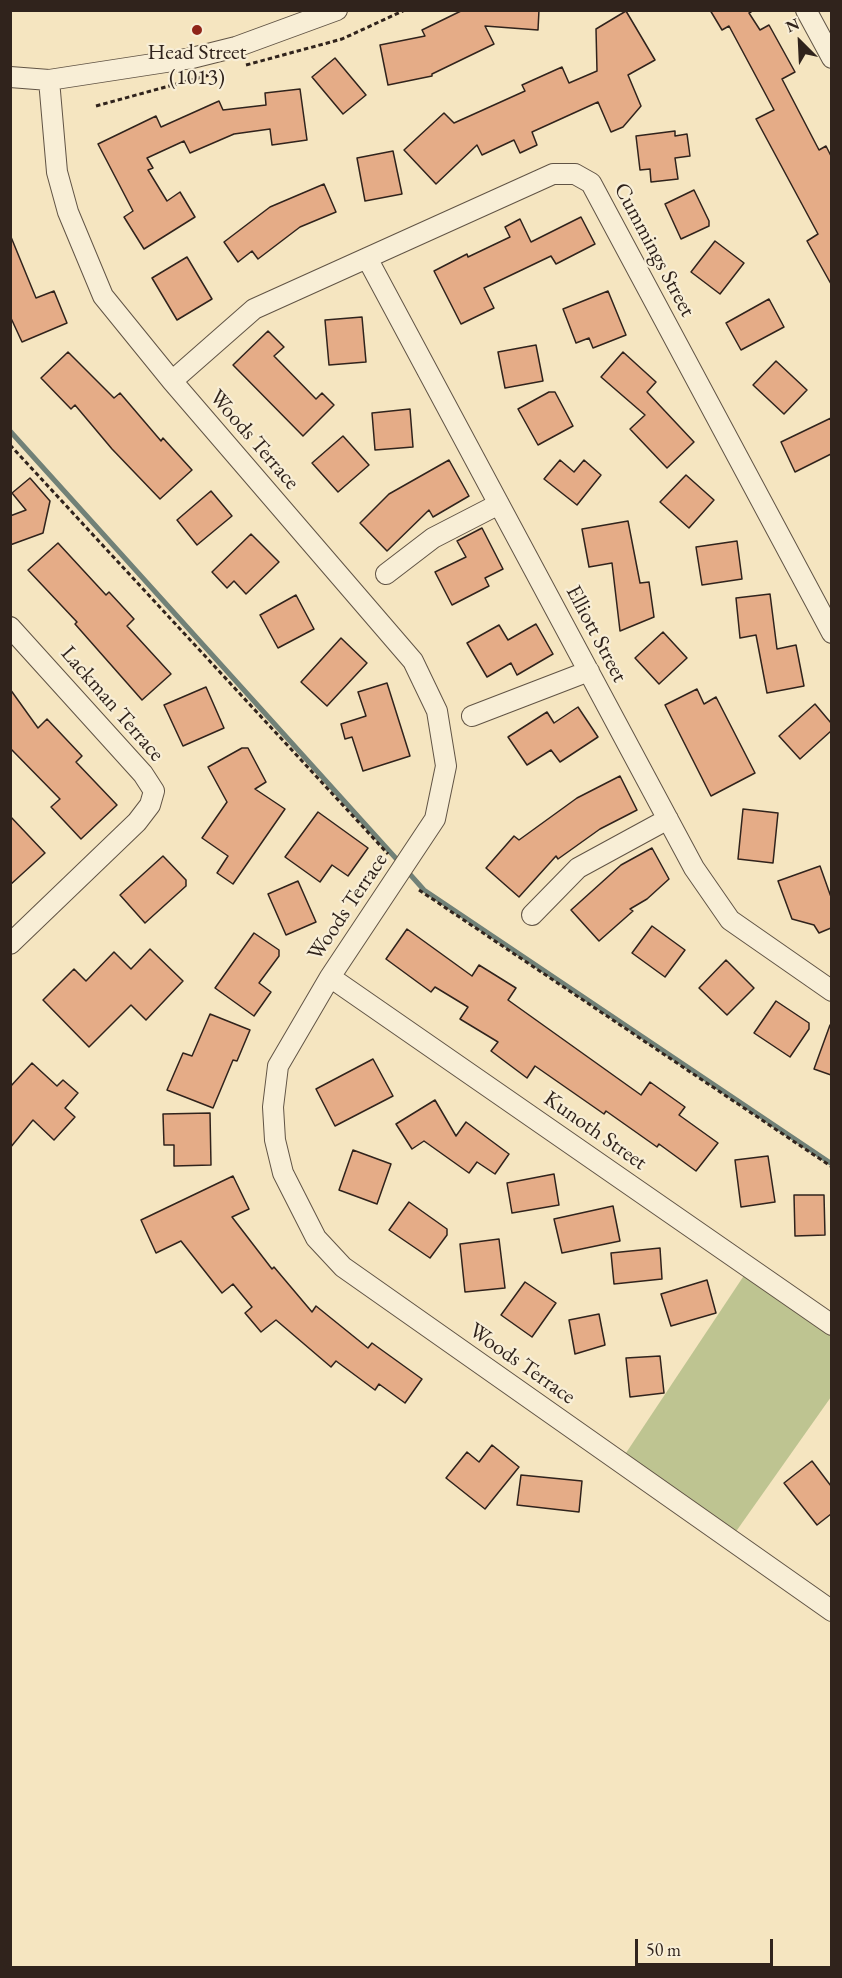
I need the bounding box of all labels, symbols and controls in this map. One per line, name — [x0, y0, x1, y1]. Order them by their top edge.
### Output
north arrow — [770, 12, 830, 72]
text: N — [782, 13, 803, 37]
marker: Head Street (1013) — [190, 23, 204, 37]
place label: Head Street (1013) — [147, 40, 247, 92]
street label: Cummings Street — [608, 179, 700, 321]
street label: Woods Terrace — [203, 385, 305, 495]
street label: Elliott Street — [560, 581, 632, 687]
street label: Lackman Terrace — [55, 641, 169, 767]
street label: Woods Terrace — [302, 848, 394, 966]
street label: Kunoth Street — [538, 1086, 652, 1176]
street label: Woods Terrace — [464, 1318, 580, 1410]
scale bar — [638, 1927, 776, 1965]
text: 50 m — [646, 1938, 681, 1961]

